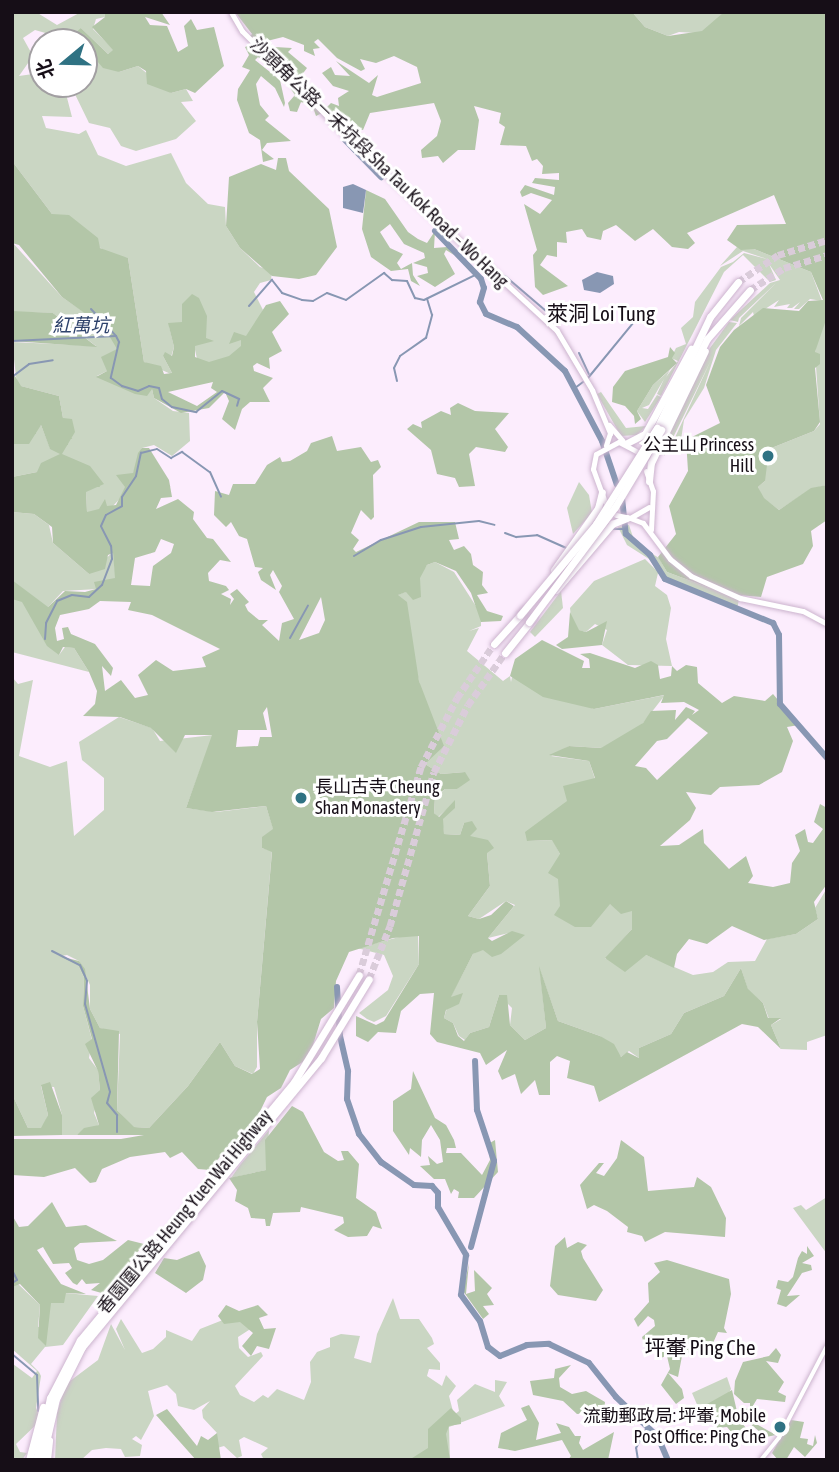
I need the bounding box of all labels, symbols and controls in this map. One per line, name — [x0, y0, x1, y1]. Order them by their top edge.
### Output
north arrow — [28, 28, 98, 98]
street label: 沙頭角公路－禾坑段 Sha Tau Kok Road – Wo Hang — [246, 34, 512, 292]
text: 北 — [32, 57, 59, 82]
district label: 萊洞 Loi Tung — [547, 300, 655, 326]
water label: 紅萬坑 — [53, 315, 109, 337]
place label: 公主山 Princess Hill — [643, 435, 754, 478]
marker: 公主山 Princess Hill — [760, 448, 776, 464]
place label: 長山古寺 Cheung Shan Monastery — [315, 777, 440, 820]
marker: 長山古寺 Cheung Shan Monastery — [293, 790, 309, 806]
street label: 香園圍公路 Heung Yuen Wai Highway — [93, 1106, 277, 1318]
district label: 坪輋 Ping Che — [645, 1334, 755, 1360]
place label: 流動郵政局: 坪輋, Mobile Post Office: Ping Che — [583, 1406, 766, 1448]
marker: 流動郵政局: 坪輋, Mobile Post Office: Ping Che — [772, 1419, 788, 1435]

